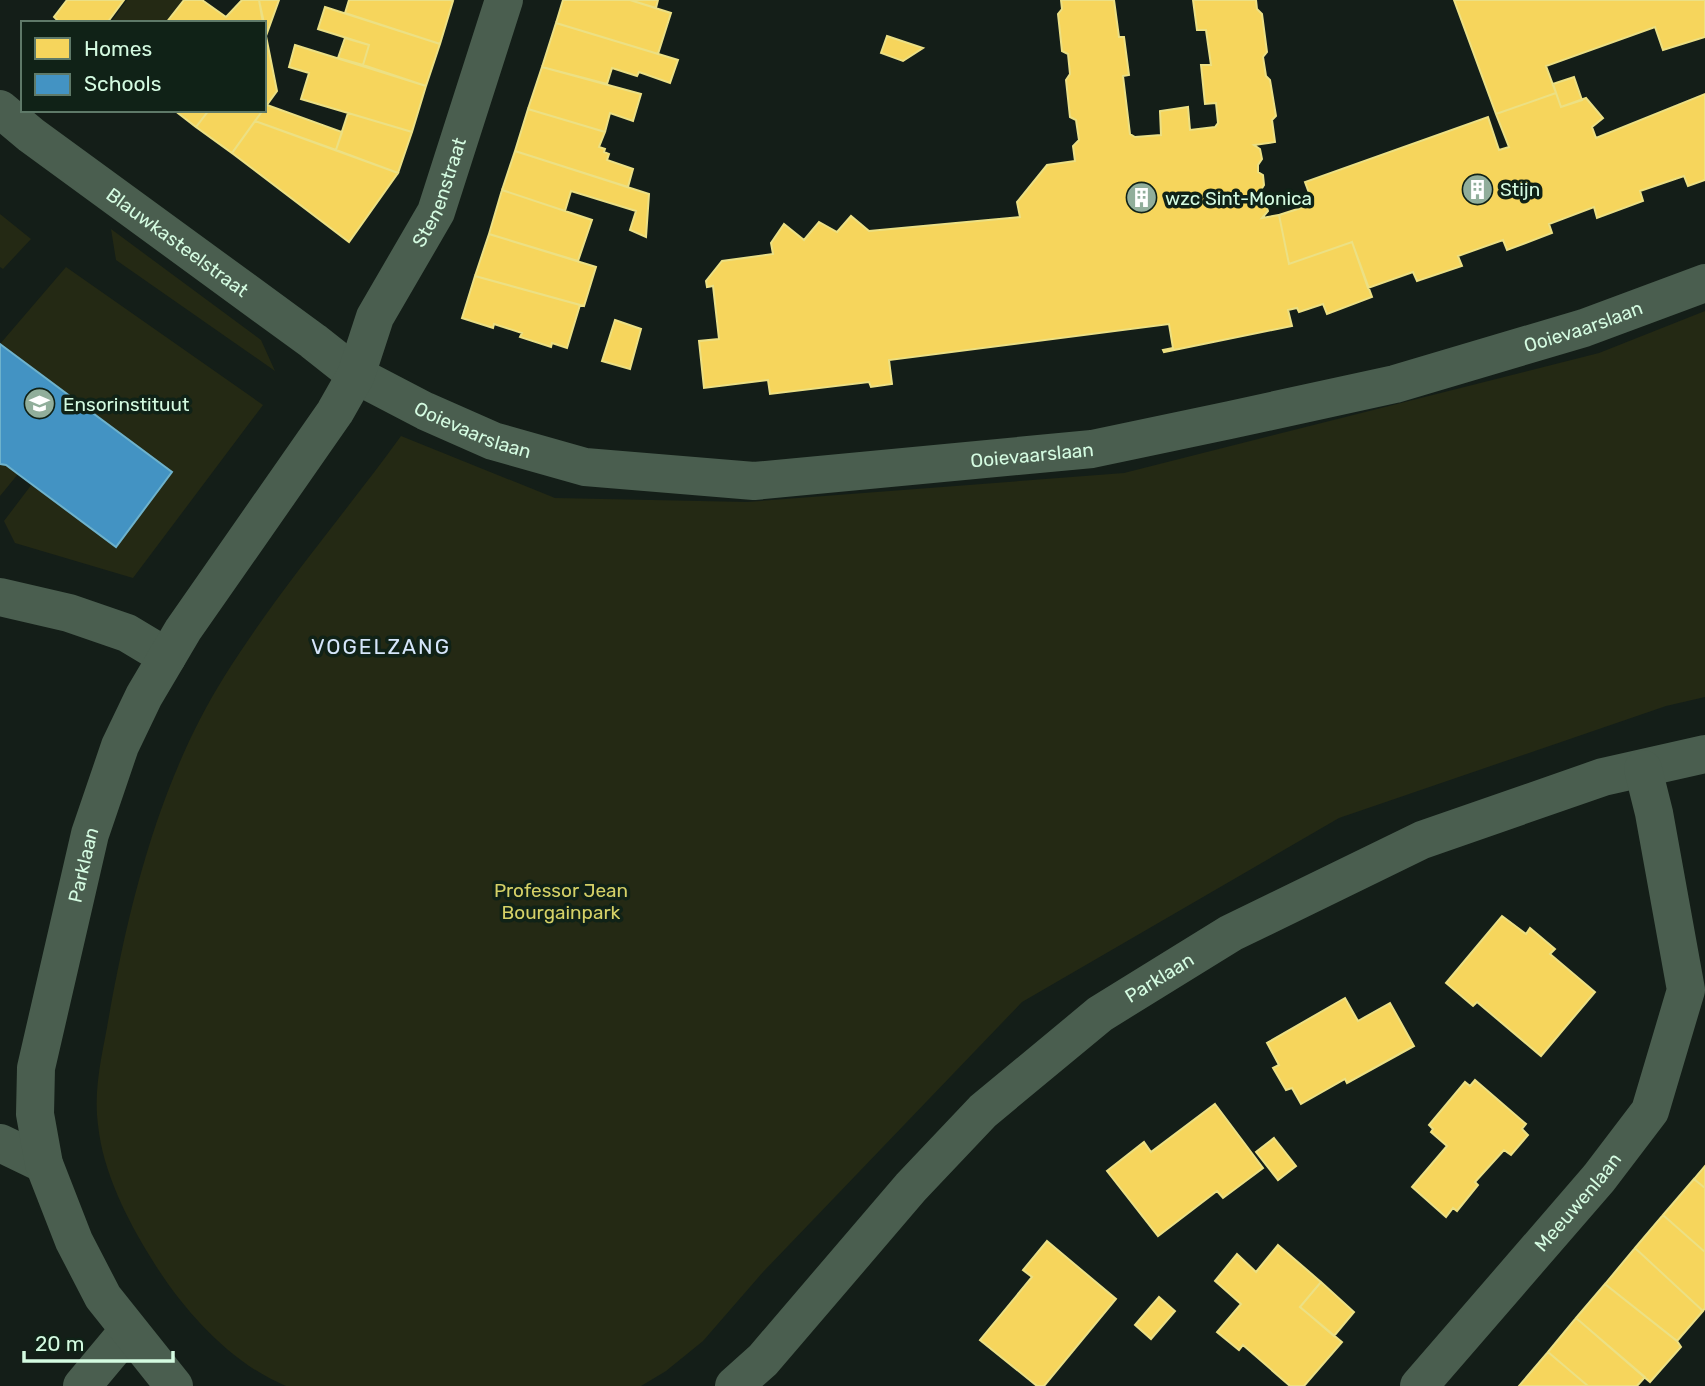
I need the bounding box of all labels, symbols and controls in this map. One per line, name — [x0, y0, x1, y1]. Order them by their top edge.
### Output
legend — [21, 21, 266, 112]
text: Homes — [84, 36, 152, 61]
text: Schools — [84, 71, 161, 96]
street label: Stenenstraat — [407, 134, 471, 251]
building icon: Stijn — [1460, 172, 1494, 206]
place label: Stijn — [1500, 178, 1540, 201]
building icon: wzc Sint-Monica — [1125, 181, 1159, 215]
street label: Blauwkasteelstraat — [102, 183, 254, 302]
place label: wzc Sint-Monica — [1165, 187, 1312, 210]
street label: Ooievaarslaan — [1521, 296, 1646, 357]
school or university icon: Ensorinstituut — [23, 387, 57, 421]
place label: Ensorinstituut — [63, 393, 190, 416]
street label: Ooievaarslaan — [411, 396, 534, 463]
street label: Ooievaarslaan — [969, 437, 1095, 472]
district label: VOGELZANG — [311, 634, 451, 659]
street label: Parklaan — [63, 824, 103, 905]
park label: Professor Jean Bourgainpark — [494, 879, 628, 924]
street label: Parklaan — [1121, 947, 1198, 1007]
street label: Meeuwenlaan — [1529, 1148, 1626, 1256]
scale bar — [24, 1320, 173, 1364]
text: 20 m — [35, 1331, 84, 1356]

